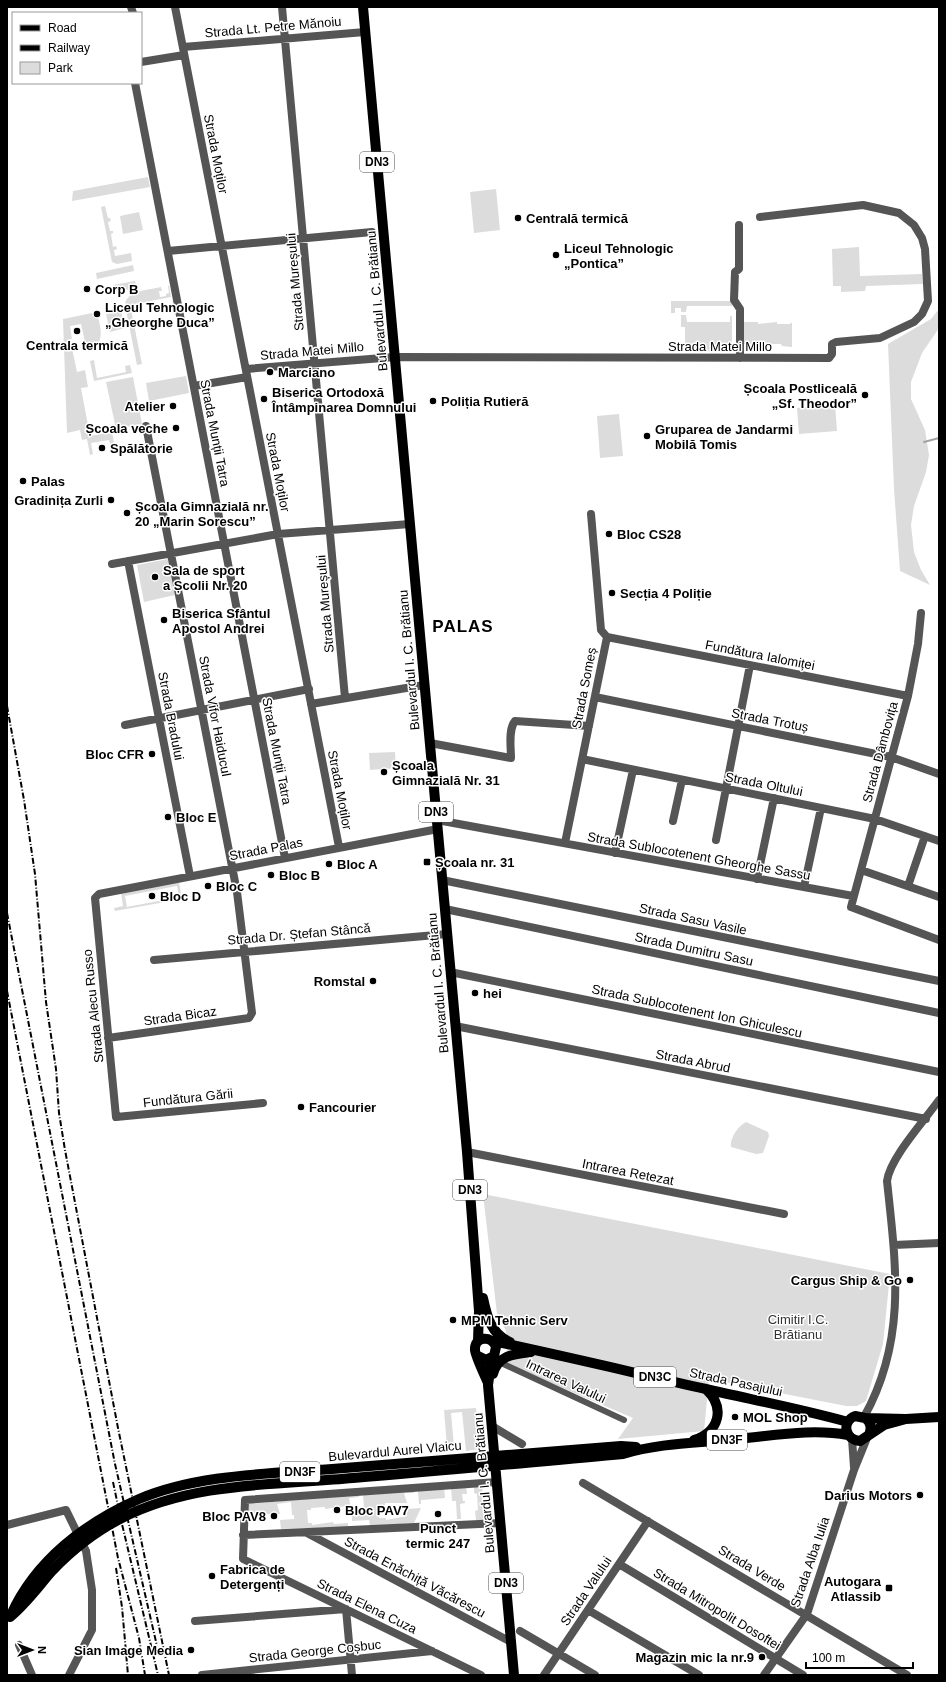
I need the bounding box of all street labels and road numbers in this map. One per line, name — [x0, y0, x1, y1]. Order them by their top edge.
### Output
street label: Strada Lt. Petre Mănoiu — [204, 14, 342, 40]
street label: Strada Moților — [201, 113, 231, 196]
road number: DN3 — [360, 152, 394, 172]
street label: Bulevardul I. C. Brătianu — [363, 230, 391, 372]
street label: Strada Mureșului — [283, 232, 307, 332]
street label: Strada Matei Millo — [260, 339, 364, 363]
street label: Strada Matei Millo — [668, 339, 772, 354]
street label: Strada Munții Tatra — [197, 378, 233, 489]
street label: Strada Moților — [263, 431, 293, 514]
street label: Strada Mureșului — [313, 554, 337, 654]
street label: Bulevardul I. C. Brătianu — [395, 589, 423, 731]
street label: Fundătura Ialomiței — [704, 637, 816, 673]
street label: Strada Someș — [569, 646, 599, 730]
street label: Strada Vifor Haiducul — [196, 654, 234, 778]
street label: Strada Bradului — [155, 671, 187, 762]
street label: Strada Munții Tatra — [259, 696, 295, 807]
street label: Strada Dâmbovița — [859, 699, 901, 804]
street label: Strada Trotuș — [730, 705, 810, 735]
street label: Strada Moților — [325, 749, 355, 832]
street label: Strada Oltului — [724, 769, 804, 799]
road number: DN3 — [419, 802, 453, 822]
street label: Strada Sublocotenent Gheorghe Sassu — [586, 829, 812, 883]
street label: Strada Palas — [228, 834, 304, 863]
street label: Strada Sasu Vasile — [638, 900, 748, 938]
street label: Bulevardul I. C. Brătianu — [424, 912, 452, 1054]
street label: Strada Dr. Ștefan Stâncă — [227, 920, 372, 948]
street label: Strada Dumitru Sasu — [633, 929, 755, 969]
street label: Strada Alecu Russo — [80, 948, 106, 1064]
street label: Strada Sublocotenent Ion Ghiculescu — [590, 981, 804, 1041]
street label: Strada Bicaz — [142, 1003, 218, 1029]
street label: Strada Abrud — [654, 1046, 732, 1076]
street label: Fundătura Gării — [142, 1086, 234, 1110]
street label: Intrarea Retezat — [581, 1156, 676, 1188]
road number: DN3 — [453, 1180, 487, 1200]
street label: Intrarea Valului — [524, 1356, 608, 1406]
street label: Strada Pasajului — [688, 1365, 784, 1399]
road number: DN3C — [634, 1367, 676, 1387]
street label: Bulevardul I. C. Brătianu — [470, 1412, 498, 1554]
road number: DN3F — [707, 1430, 747, 1450]
street label: Bulevardul Aurel Vlaicu — [328, 1438, 462, 1464]
road number: DN3F — [280, 1462, 320, 1482]
street label: Strada Alba Iulia — [787, 1514, 833, 1609]
street label: Strada Enăchiță Văcărescu — [342, 1533, 488, 1621]
street label: Strada Verde — [716, 1542, 788, 1594]
street label: Strada Valului — [557, 1554, 615, 1628]
street label: Strada Mitropolit Dosoftei — [651, 1565, 784, 1653]
road number: DN3 — [489, 1573, 523, 1593]
street label: Strada Elena Cuza — [315, 1575, 420, 1637]
street label: Strada George Coșbuc — [248, 1637, 382, 1665]

